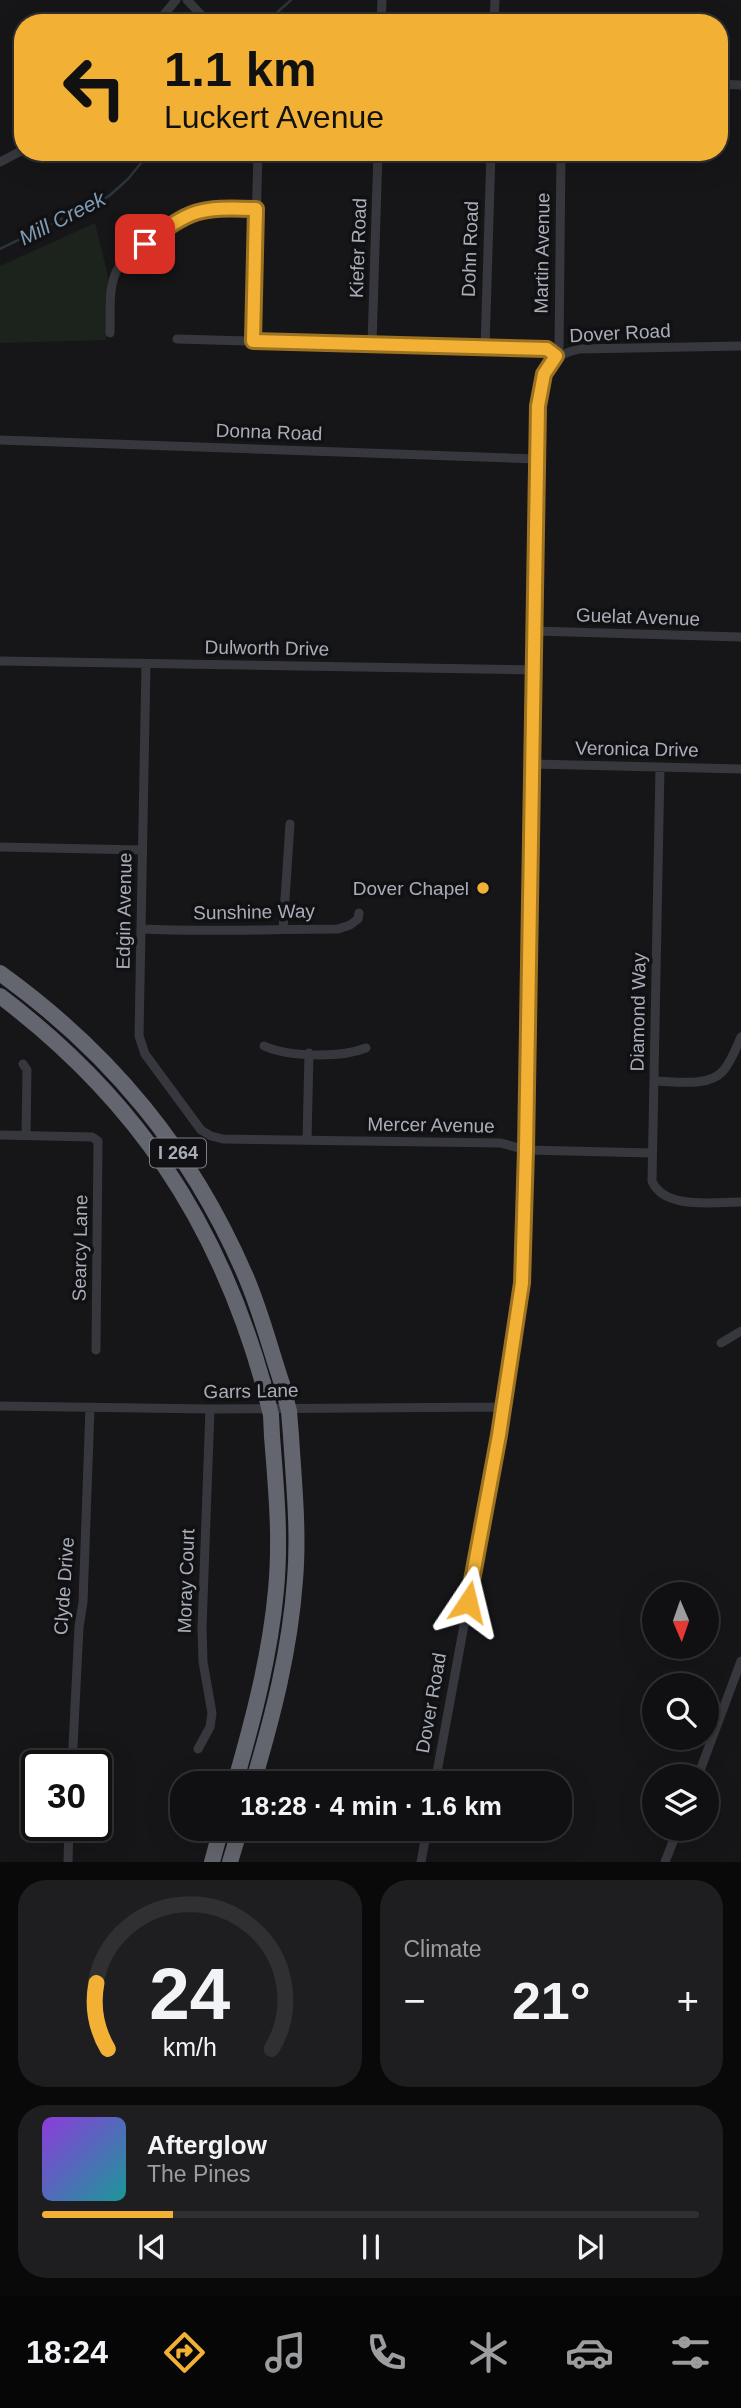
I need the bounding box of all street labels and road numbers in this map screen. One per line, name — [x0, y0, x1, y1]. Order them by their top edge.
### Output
street label: Martin Avenue — [530, 192, 554, 314]
street label: Kiefer Road — [346, 197, 370, 299]
street label: Dohn Road — [458, 201, 482, 297]
street label: Dover Road — [569, 320, 671, 346]
street label: Donna Road — [215, 420, 323, 444]
street label: Guelat Avenue — [576, 604, 700, 630]
street label: Dulworth Drive — [205, 636, 329, 660]
street label: Veronica Drive — [575, 737, 699, 761]
street label: Edgin Avenue — [112, 852, 136, 970]
street label: Sunshine Way — [193, 900, 316, 924]
street label: Diamond Way — [626, 952, 650, 1071]
street label: Mercer Avenue — [367, 1113, 495, 1137]
road number: I 264 — [150, 1138, 206, 1168]
street label: Searcy Lane — [69, 1194, 91, 1302]
street label: Garrs Lane — [203, 1380, 299, 1402]
street label: Moray Court — [174, 1528, 198, 1634]
street label: Clyde Drive — [50, 1536, 78, 1636]
street label: Dover Road — [412, 1651, 450, 1755]

